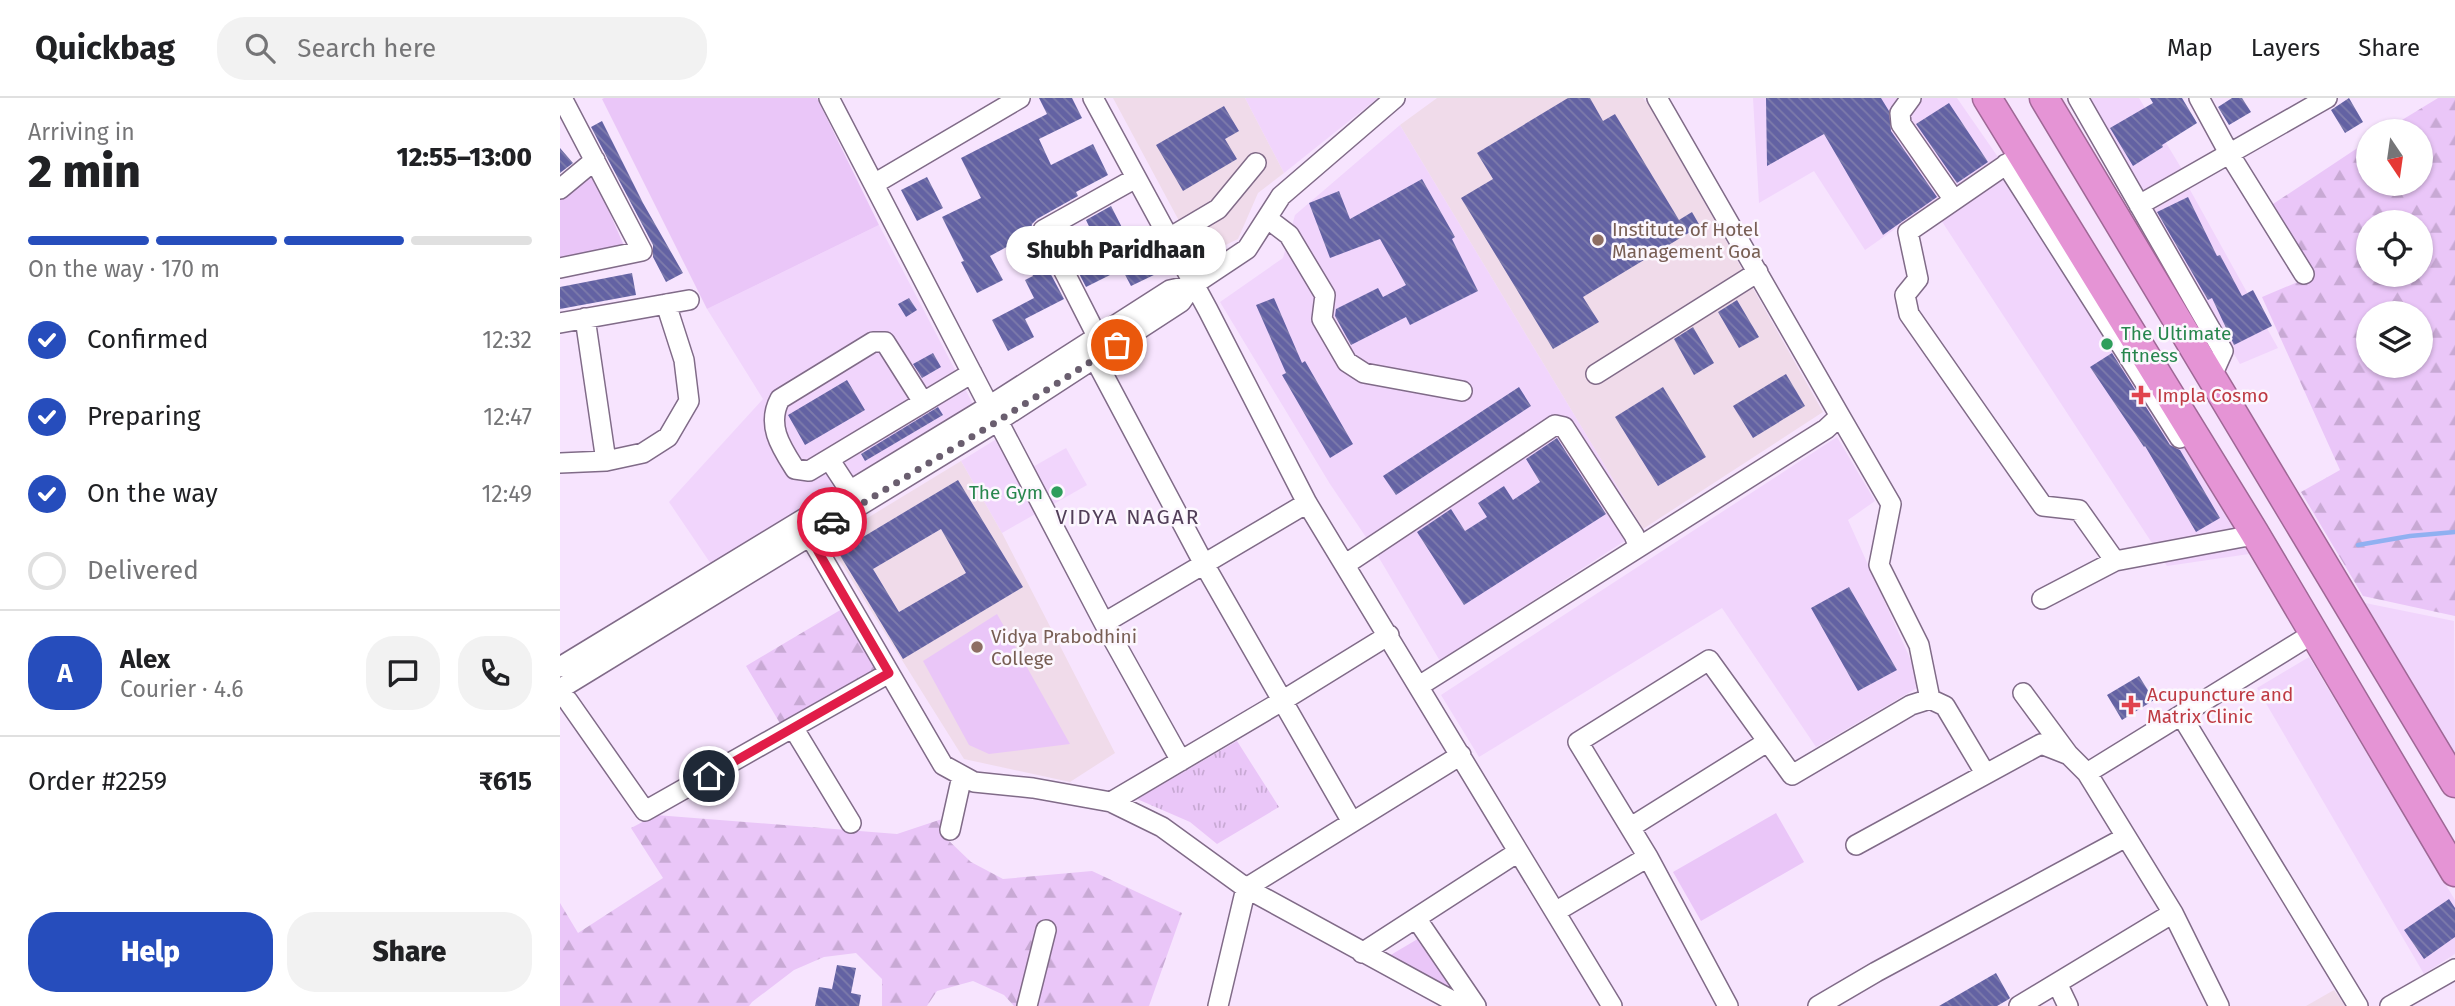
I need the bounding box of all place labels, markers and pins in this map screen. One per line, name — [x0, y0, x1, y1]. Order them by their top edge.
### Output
place label: Institute of Hotel Management Goa — [1612, 218, 1761, 263]
callout: Shubh Paridhaan — [1007, 226, 1227, 275]
marker: Institute of Hotel Management Goa — [1590, 232, 1606, 248]
pin — [1087, 315, 1147, 375]
place label: The Ultimate fitness — [2121, 322, 2231, 367]
marker: The Ultimate fitness — [2099, 336, 2115, 352]
place label: Impla Cosmo — [2157, 384, 2269, 407]
marker: Impla Cosmo — [2131, 385, 2151, 405]
place label: The Gym — [969, 481, 1043, 504]
marker: The Gym — [1049, 484, 1065, 500]
place label: Vidya Prabodhini College — [991, 625, 1137, 670]
marker: Vidya Prabodhini College — [969, 639, 985, 655]
place label: Acupuncture and Matrix Clinic — [2147, 683, 2293, 728]
marker: Acupuncture and Matrix Clinic — [2121, 695, 2141, 715]
pin — [679, 746, 739, 806]

